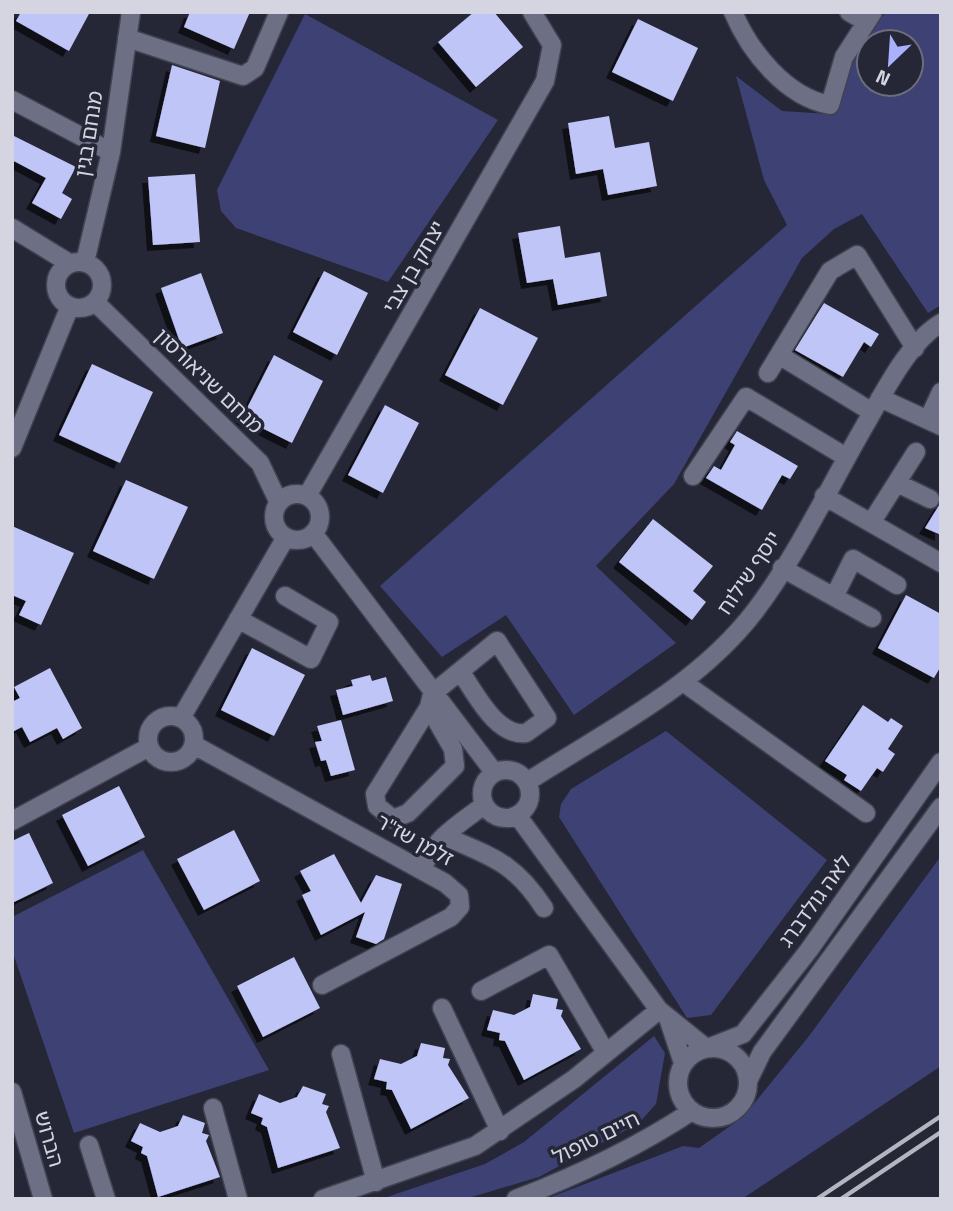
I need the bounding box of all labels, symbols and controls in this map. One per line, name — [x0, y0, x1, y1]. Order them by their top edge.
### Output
north arrow — [855, 28, 925, 98]
text: N — [871, 63, 895, 95]
street label: מנחם בגין — [65, 88, 111, 179]
street label: יצחק בן צבי — [374, 214, 453, 319]
street label: מנחם שניאורסון — [148, 320, 272, 441]
street label: יוסף שילוח — [708, 524, 788, 621]
street label: זלמן שז"ר — [371, 805, 460, 874]
street label: לאה גולדברג — [769, 847, 859, 954]
street label: חיים טופול — [546, 1102, 645, 1172]
street label: הברוש — [27, 1107, 73, 1171]

